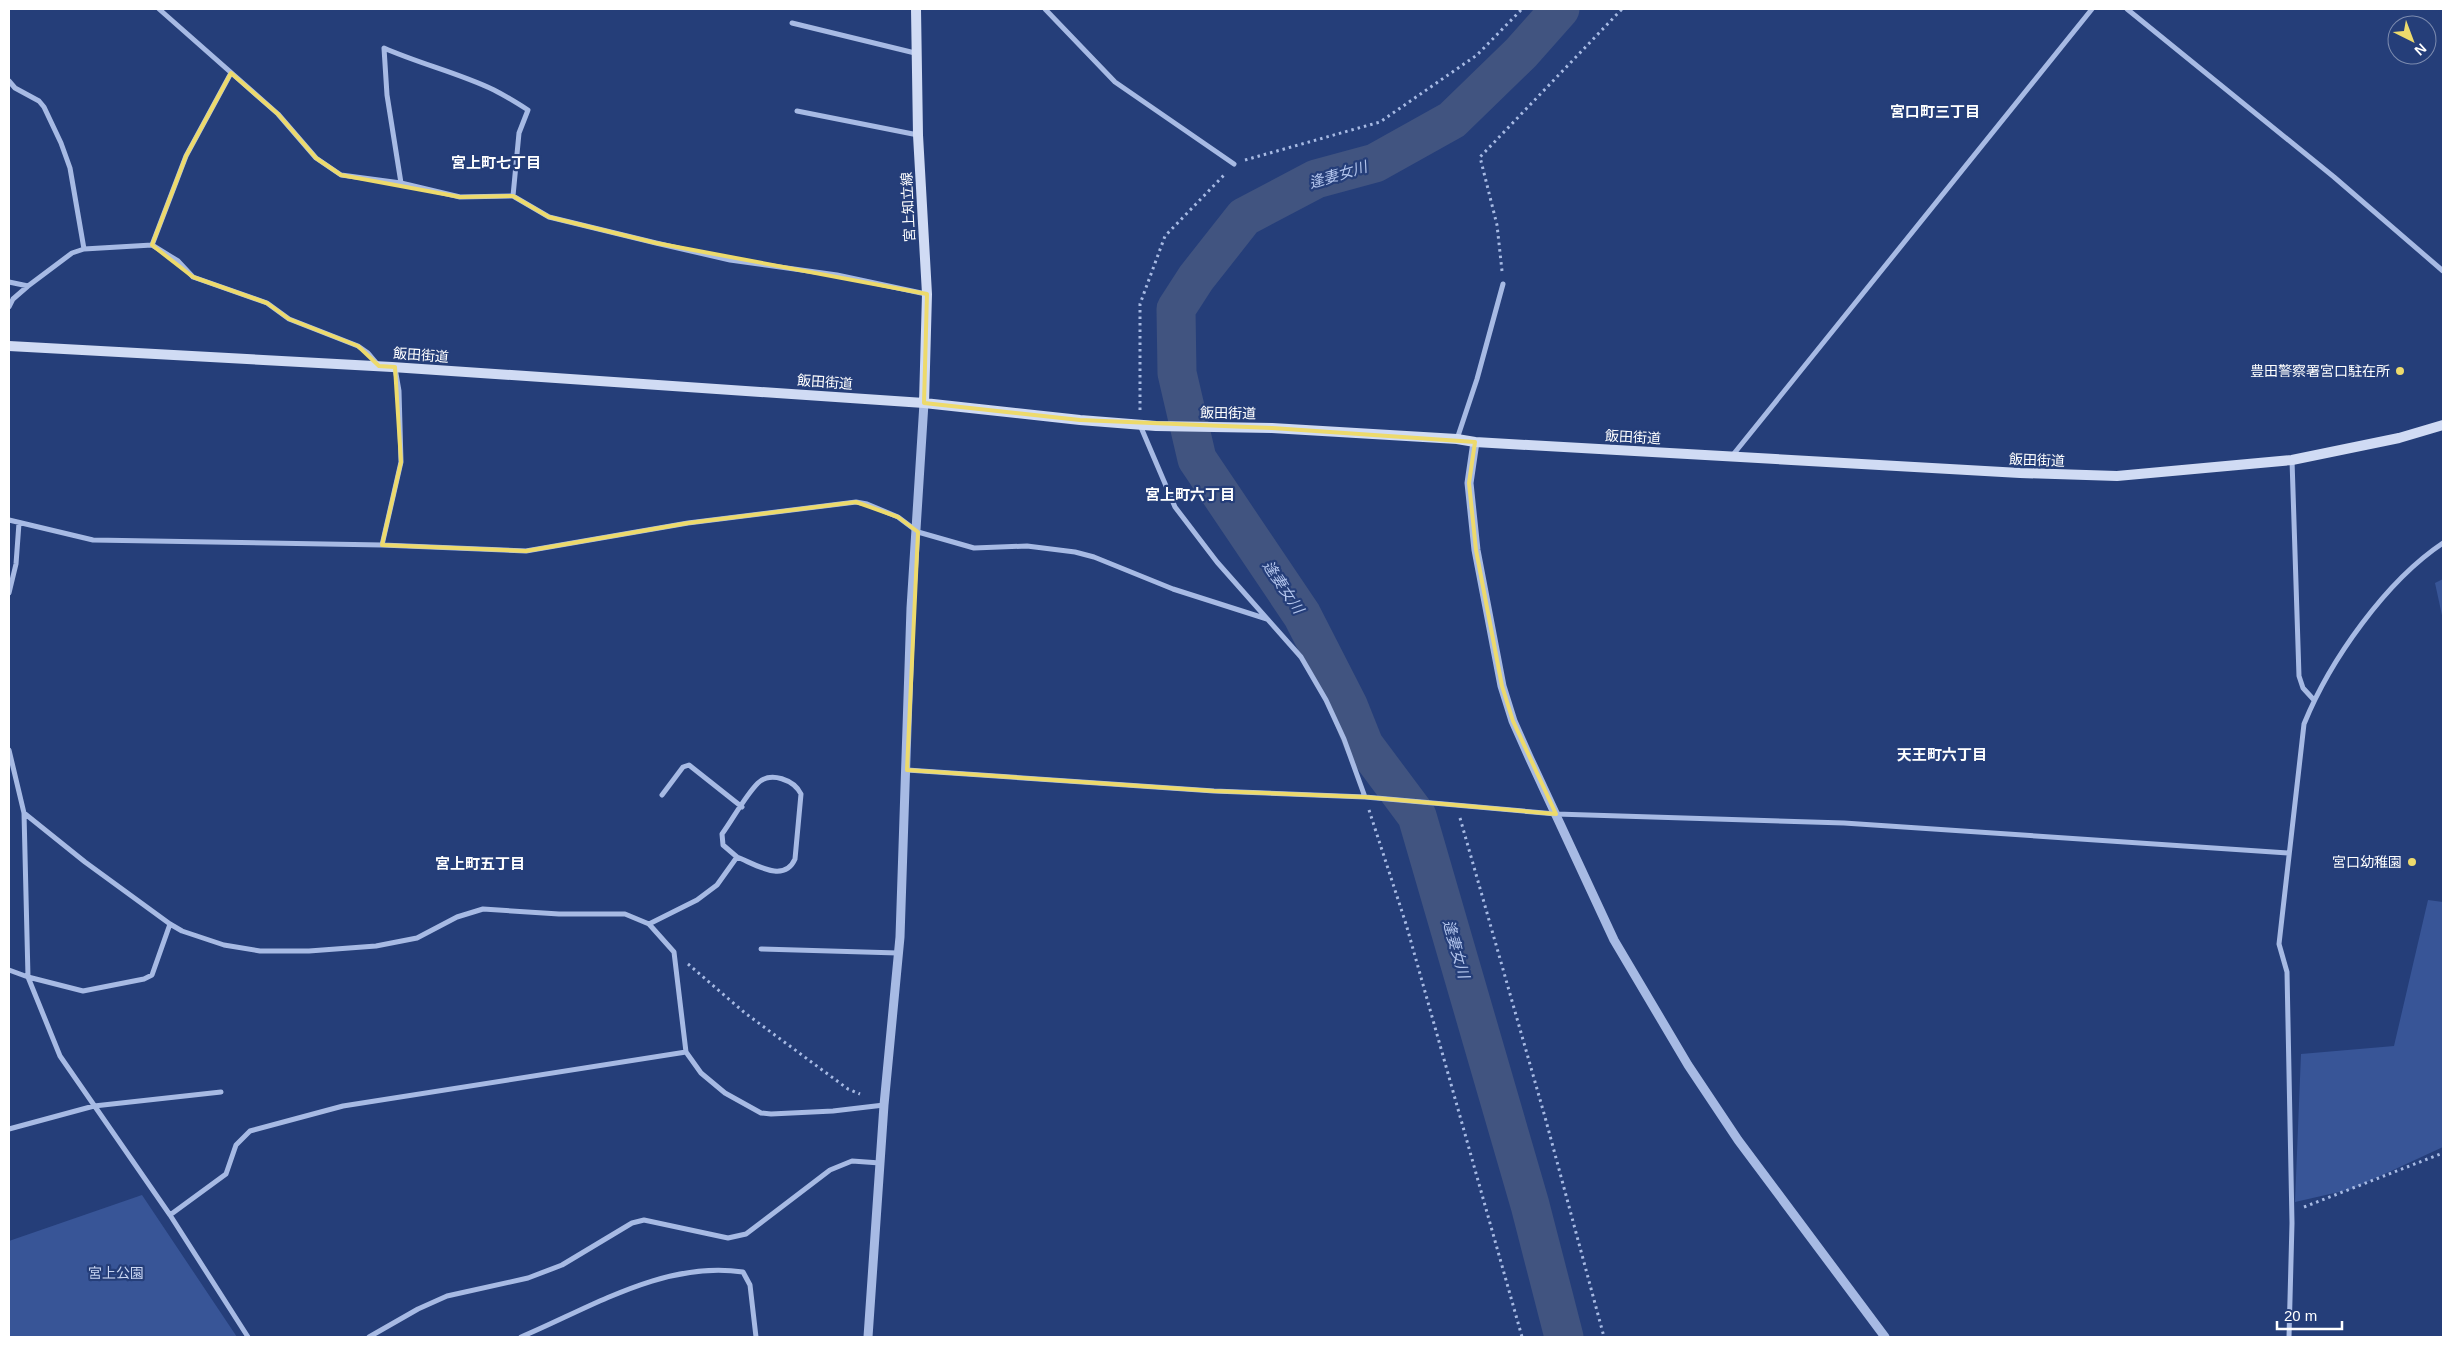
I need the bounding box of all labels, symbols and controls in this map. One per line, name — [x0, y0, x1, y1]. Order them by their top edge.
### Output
north arrow — [2387, 15, 2437, 65]
text: N — [2412, 40, 2430, 59]
district label: 宮口町三丁目 — [1890, 103, 1980, 120]
district label: 宮上町七丁目 — [451, 154, 541, 171]
water label: 逢妻女川 — [1307, 157, 1371, 191]
street label: 宮上知立線 — [898, 172, 918, 242]
street label: 飯田街道 — [393, 345, 449, 365]
place label: 豊田警察署宮口駐在所 — [2250, 363, 2390, 379]
marker: 豊田警察署宮口駐在所 — [2394, 365, 2406, 377]
street label: 飯田街道 — [797, 372, 853, 392]
street label: 飯田街道 — [1200, 405, 1256, 421]
street label: 飯田街道 — [1605, 428, 1661, 446]
street label: 飯田街道 — [2009, 451, 2065, 469]
district label: 宮上町六丁目 — [1145, 486, 1235, 503]
water label: 逢妻女川 — [1260, 557, 1308, 618]
district label: 天王町六丁目 — [1897, 746, 1987, 763]
place label: 宮口幼稚園 — [2332, 854, 2402, 870]
district label: 宮上町五丁目 — [435, 855, 525, 872]
marker: 宮口幼稚園 — [2406, 856, 2418, 868]
water label: 逢妻女川 — [1440, 918, 1473, 982]
park label: 宮上公園 — [88, 1265, 144, 1281]
scale bar — [2277, 1298, 2342, 1330]
text: 20 m — [2284, 1307, 2317, 1324]

